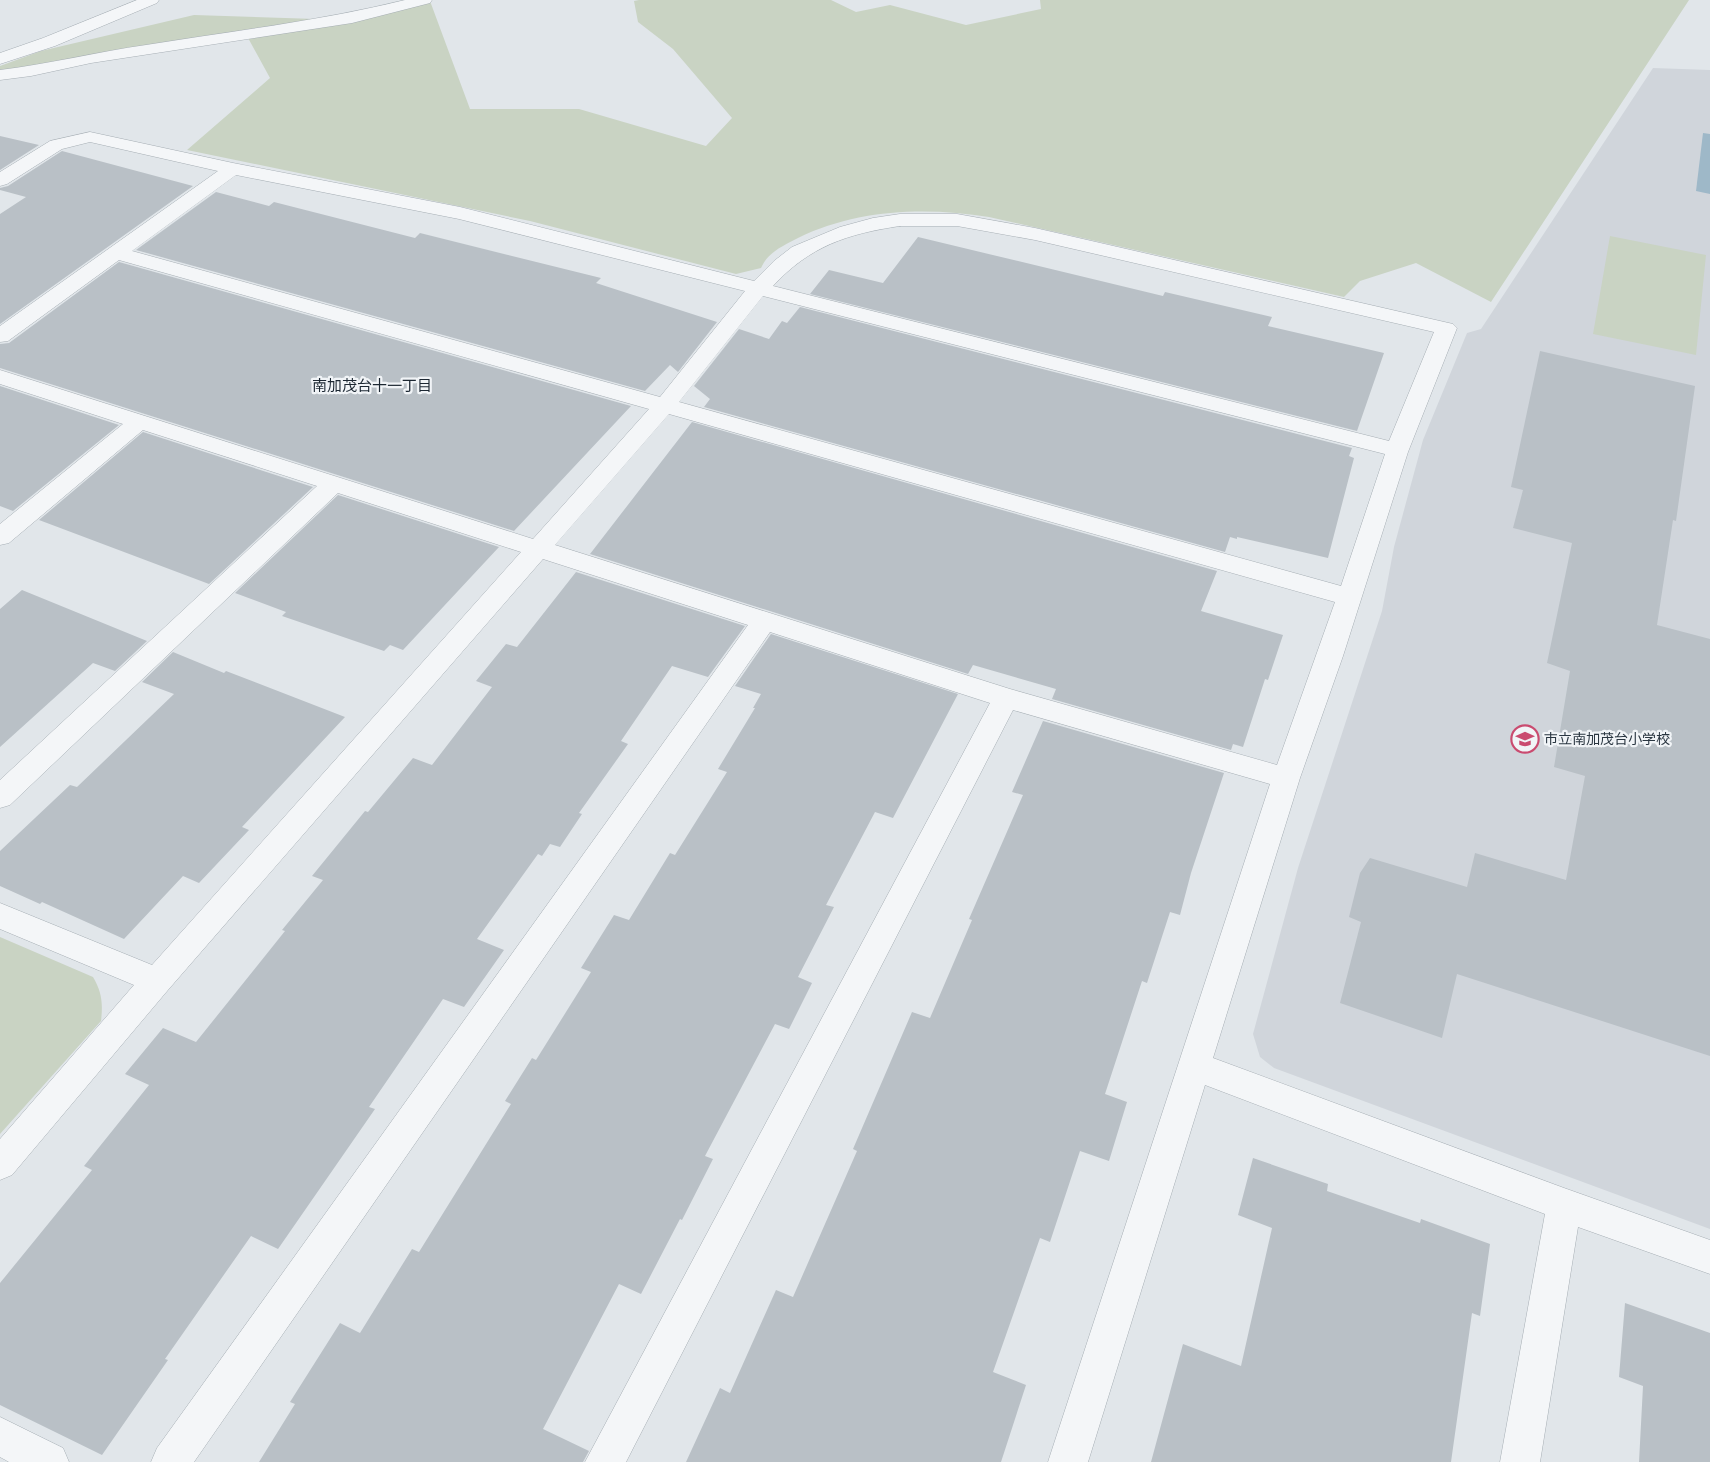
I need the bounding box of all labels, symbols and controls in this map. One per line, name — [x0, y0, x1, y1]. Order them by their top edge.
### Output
district label: 南加茂台十一丁目 — [312, 376, 432, 395]
school or university icon: 市立南加茂台小学校 — [1510, 724, 1540, 754]
place label: 市立南加茂台小学校 — [1544, 730, 1670, 748]

